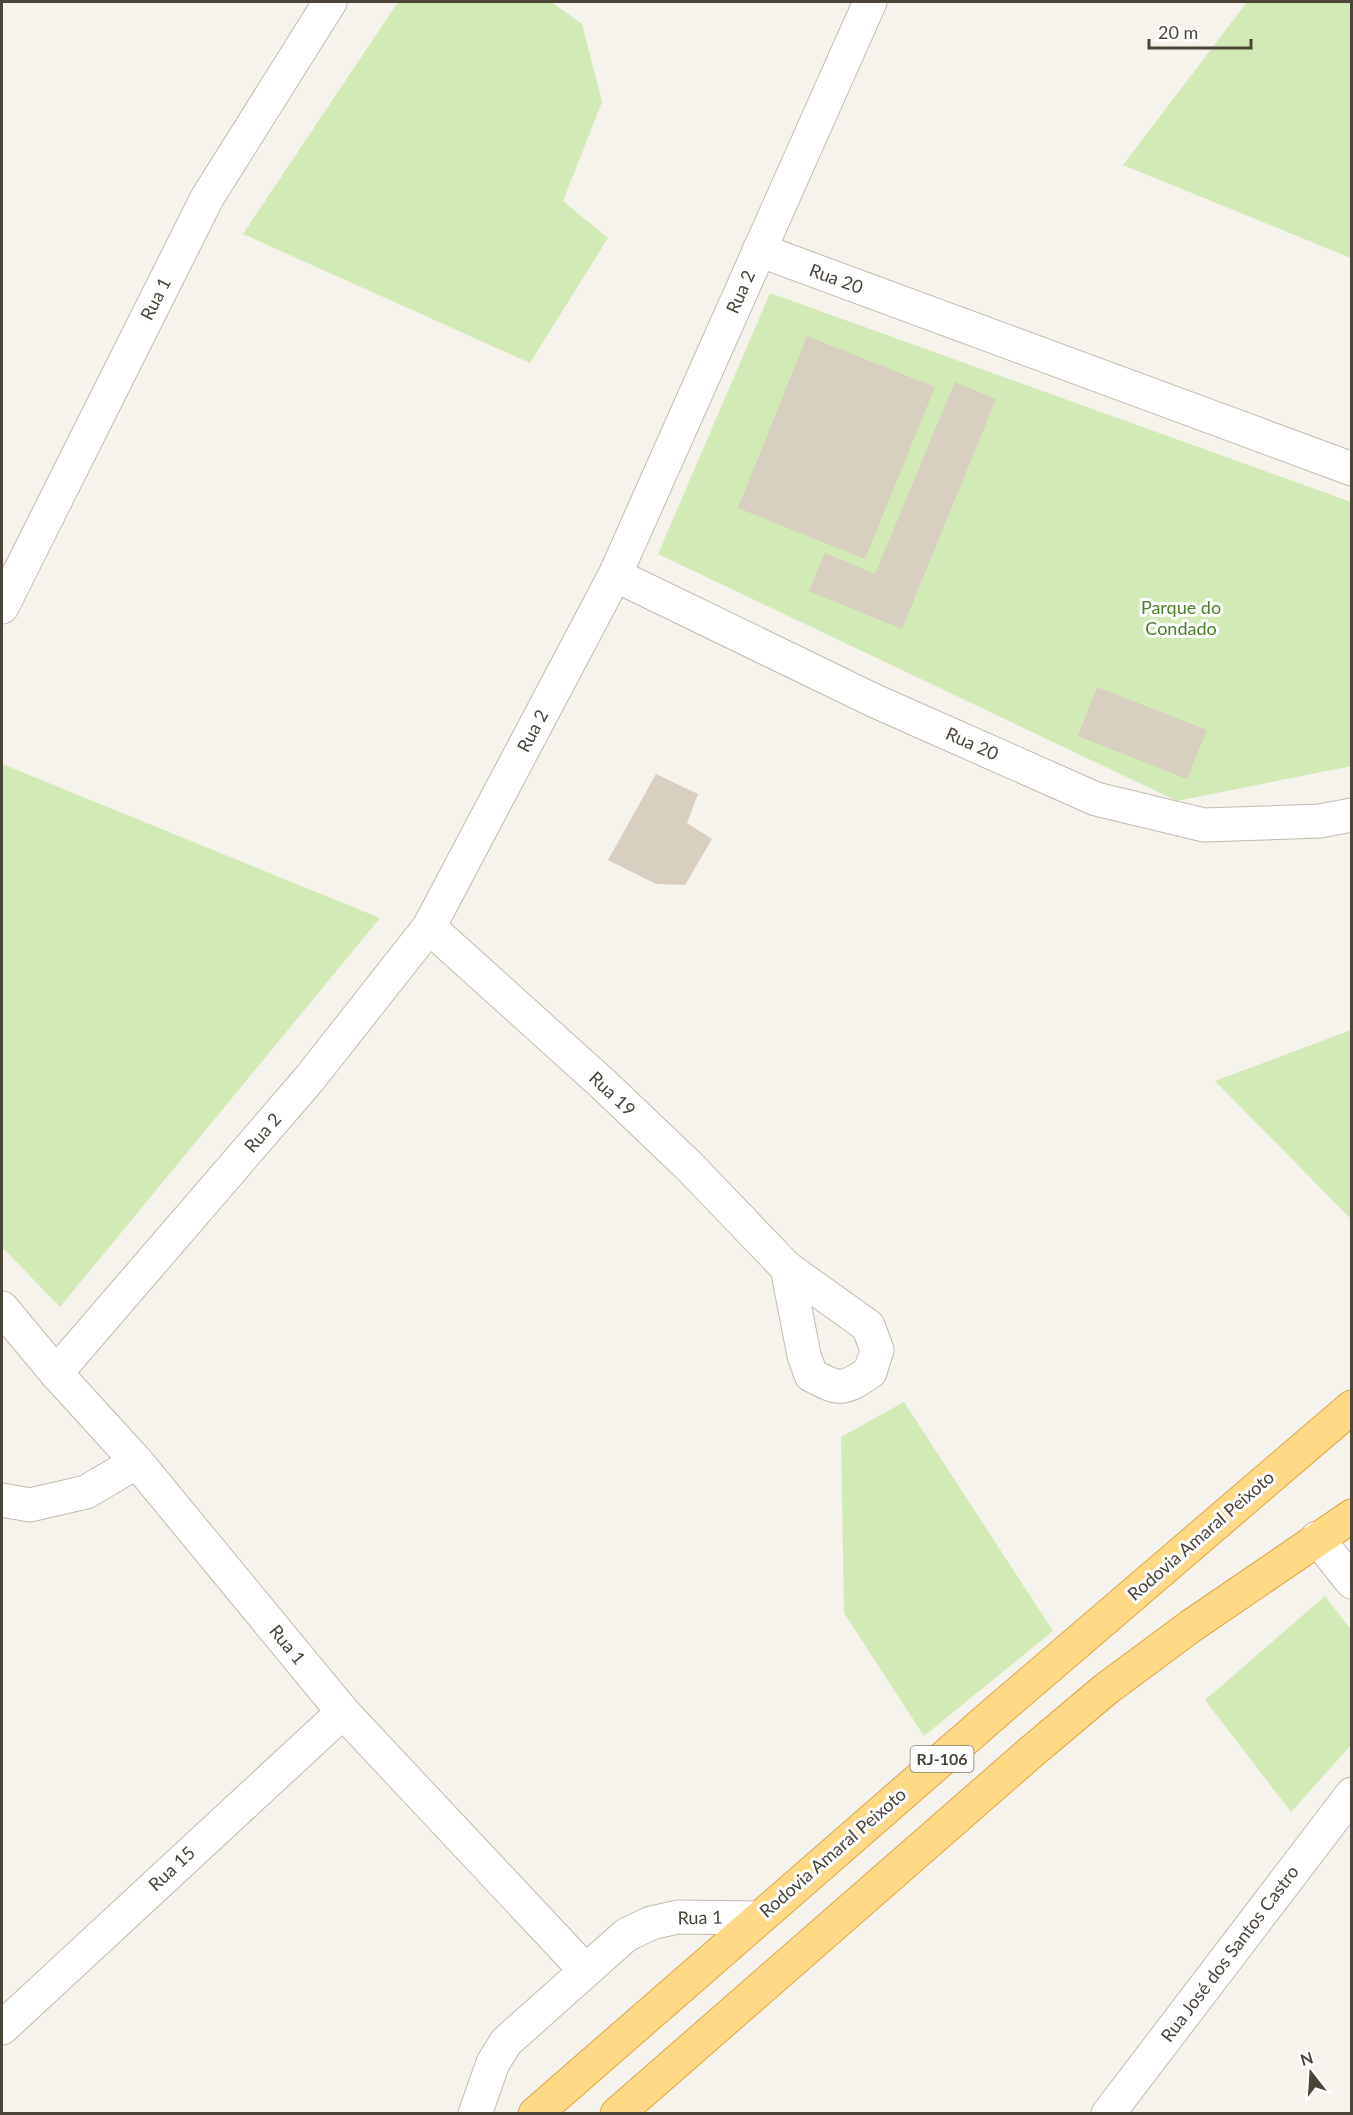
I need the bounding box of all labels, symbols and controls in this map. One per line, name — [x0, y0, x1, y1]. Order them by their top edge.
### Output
scale bar — [1149, 12, 1251, 50]
text: 20 m — [1158, 21, 1198, 43]
street label: Rua 20 — [807, 258, 866, 298]
street label: Rua 2 — [721, 267, 759, 317]
street label: Rua 1 — [135, 274, 175, 324]
park label: Parque do Condado — [1141, 596, 1221, 639]
street label: Rua 2 — [512, 706, 552, 756]
street label: Rua 20 — [943, 722, 1002, 764]
street label: Rua 19 — [585, 1066, 640, 1120]
street label: Rua 2 — [239, 1108, 285, 1157]
street label: Rodovia Amaral Peixoto — [1123, 1466, 1278, 1605]
street label: Rua 1 — [265, 1620, 310, 1669]
road number: RJ-106 — [910, 1746, 974, 1772]
street label: Rodovia Amaral Peixoto — [755, 1783, 910, 1922]
street label: Rua 15 — [144, 1841, 199, 1895]
street label: Rua José dos Santos Castro — [1156, 1861, 1303, 2046]
street label: Rua 1 — [677, 1906, 723, 1928]
north arrow — [1281, 2043, 1341, 2103]
text: N — [1298, 2047, 1315, 2069]

